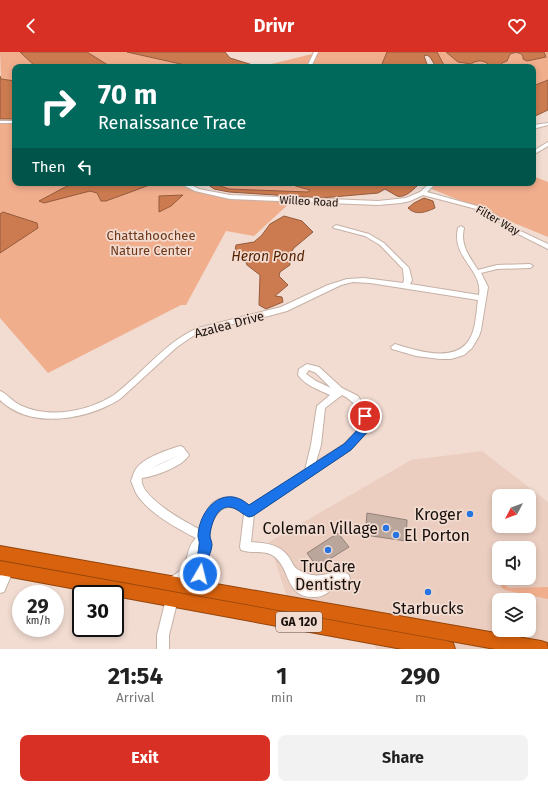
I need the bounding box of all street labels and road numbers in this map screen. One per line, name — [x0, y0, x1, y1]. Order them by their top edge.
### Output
street label: Willeo Road — [279, 193, 339, 210]
street label: Filter Way — [474, 203, 522, 238]
street label: Azalea Drive — [193, 308, 266, 341]
road number: GA 120 — [276, 612, 322, 632]

